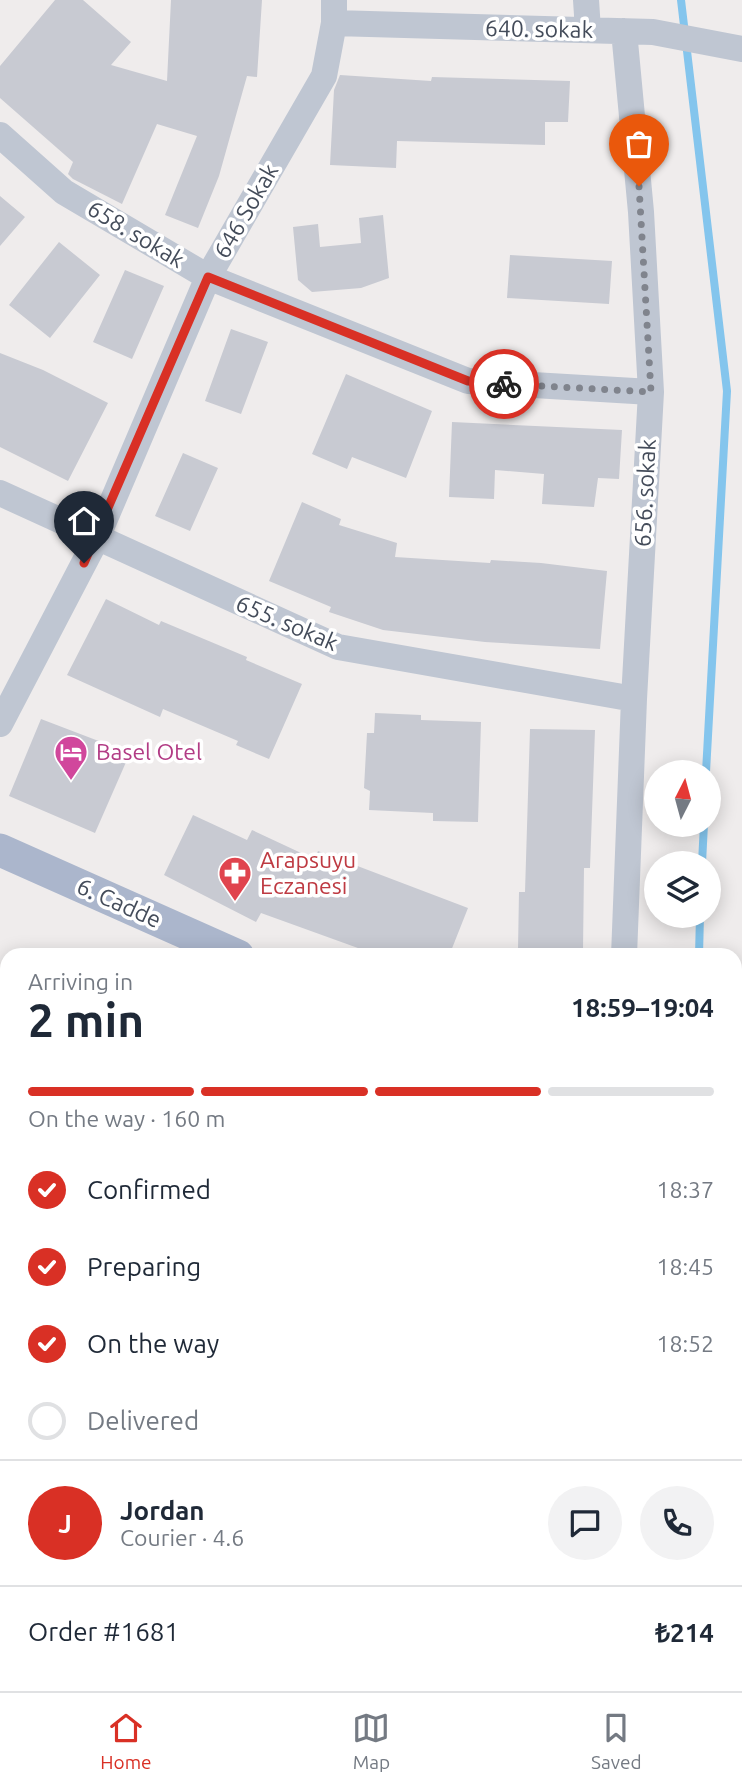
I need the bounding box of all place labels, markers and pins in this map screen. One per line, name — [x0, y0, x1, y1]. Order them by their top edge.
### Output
pin — [609, 114, 669, 186]
pin — [54, 491, 114, 563]
hotel icon: Basel Otel — [52, 733, 90, 782]
place label: Basel Otel — [96, 739, 202, 764]
place label: Arapsuyu Eczanesi — [260, 847, 356, 898]
pharmacy icon: Arapsuyu Eczanesi — [216, 854, 254, 903]

